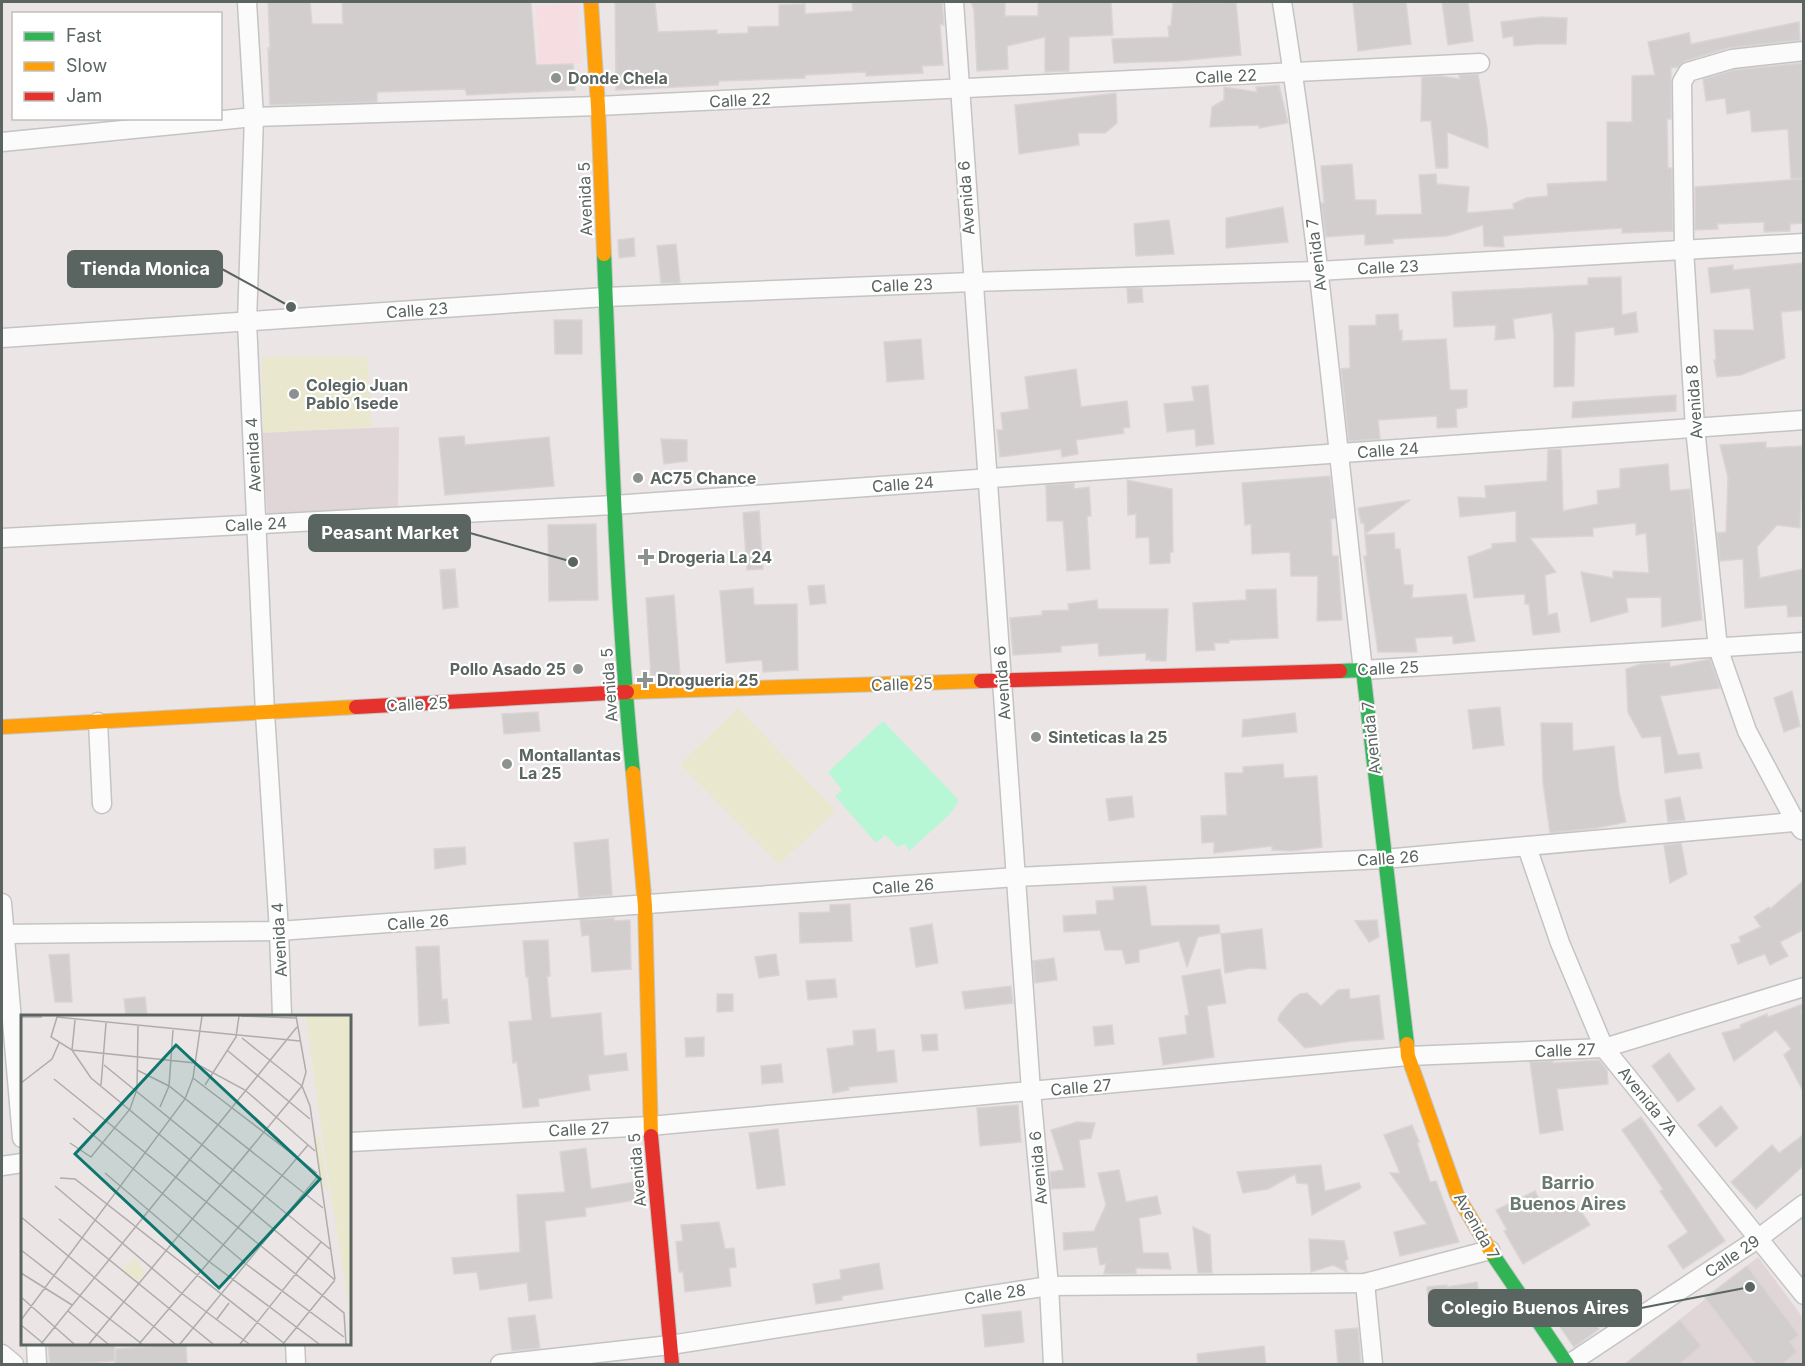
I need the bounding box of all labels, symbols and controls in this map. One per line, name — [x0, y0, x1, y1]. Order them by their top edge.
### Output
legend — [12, 12, 222, 120]
text: Fast — [66, 25, 102, 46]
text: Slow — [66, 55, 107, 76]
street label: Calle 22 — [1195, 64, 1257, 88]
place label: Donde Chela — [568, 68, 668, 88]
marker: Donde Chela — [549, 71, 563, 85]
text: Jam — [66, 85, 102, 106]
street label: Calle 22 — [709, 88, 771, 112]
street label: Avenida 6 — [953, 160, 979, 236]
street label: Avenida 5 — [574, 162, 596, 236]
street label: Avenida 7 — [1302, 217, 1330, 293]
callout: Tienda Monica — [68, 251, 222, 287]
street label: Calle 23 — [1357, 255, 1419, 279]
text: Tienda Monica — [80, 258, 210, 279]
street label: Calle 23 — [871, 274, 933, 296]
street label: Calle 23 — [385, 298, 449, 322]
street label: Avenida 8 — [1681, 364, 1707, 440]
place label: Colegio Juan Pablo 1sede — [306, 375, 408, 413]
marker: Colegio Juan Pablo 1sede — [287, 387, 301, 401]
street label: Avenida 4 — [241, 417, 265, 493]
street label: Calle 24 — [1356, 438, 1420, 462]
place label: AC75 Chance — [650, 468, 756, 488]
marker: AC75 Chance — [631, 471, 645, 485]
street label: Calle 24 — [871, 472, 935, 496]
street label: Calle 24 — [224, 512, 288, 536]
callout: Peasant Market — [309, 515, 470, 551]
text: Peasant Market — [321, 522, 459, 543]
place label: Drogeria La 24 — [658, 547, 772, 567]
marker: Drogeria La 24 — [639, 550, 653, 564]
street label: Avenida 6 — [989, 645, 1015, 721]
street label: Avenida 5 — [596, 647, 622, 723]
street label: Calle 25 — [1357, 656, 1419, 680]
place label: Pollo Asado 25 — [450, 659, 566, 679]
marker: Pollo Asado 25 — [571, 662, 585, 676]
place label: Drogueria 25 — [657, 670, 758, 690]
marker: Drogueria 25 — [638, 673, 652, 687]
street label: Calle 25 — [871, 673, 933, 695]
street label: Calle 25 — [386, 692, 448, 716]
street label: Avenida 7 — [1357, 700, 1385, 776]
place label: Sinteticas la 25 — [1048, 727, 1168, 747]
marker: Sinteticas la 25 — [1029, 730, 1043, 744]
place label: Montallantas La 25 — [519, 745, 621, 783]
marker: Montallantas La 25 — [500, 757, 514, 771]
street label: Calle 26 — [1356, 846, 1420, 870]
street label: Calle 26 — [871, 874, 935, 898]
street label: Avenida 4 — [267, 902, 291, 978]
street label: Calle 26 — [386, 910, 450, 934]
inset map — [21, 1015, 351, 1345]
street label: Calle 27 — [1534, 1039, 1596, 1061]
street label: Avenida 7A — [1614, 1062, 1682, 1140]
street label: Calle 27 — [1050, 1074, 1112, 1100]
street label: Calle 27 — [548, 1117, 610, 1141]
street label: Avenida 6 — [1025, 1130, 1051, 1206]
street label: Avenida 5 — [624, 1132, 650, 1208]
district label: Barrio Buenos Aires — [1510, 1172, 1626, 1214]
street label: Avenida 7 — [1450, 1189, 1504, 1263]
street label: Calle 29 — [1701, 1230, 1763, 1282]
street label: Calle 28 — [963, 1279, 1027, 1309]
callout: Colegio Buenos Aires — [1429, 1290, 1641, 1326]
text: Colegio Buenos Aires — [1441, 1297, 1629, 1318]

